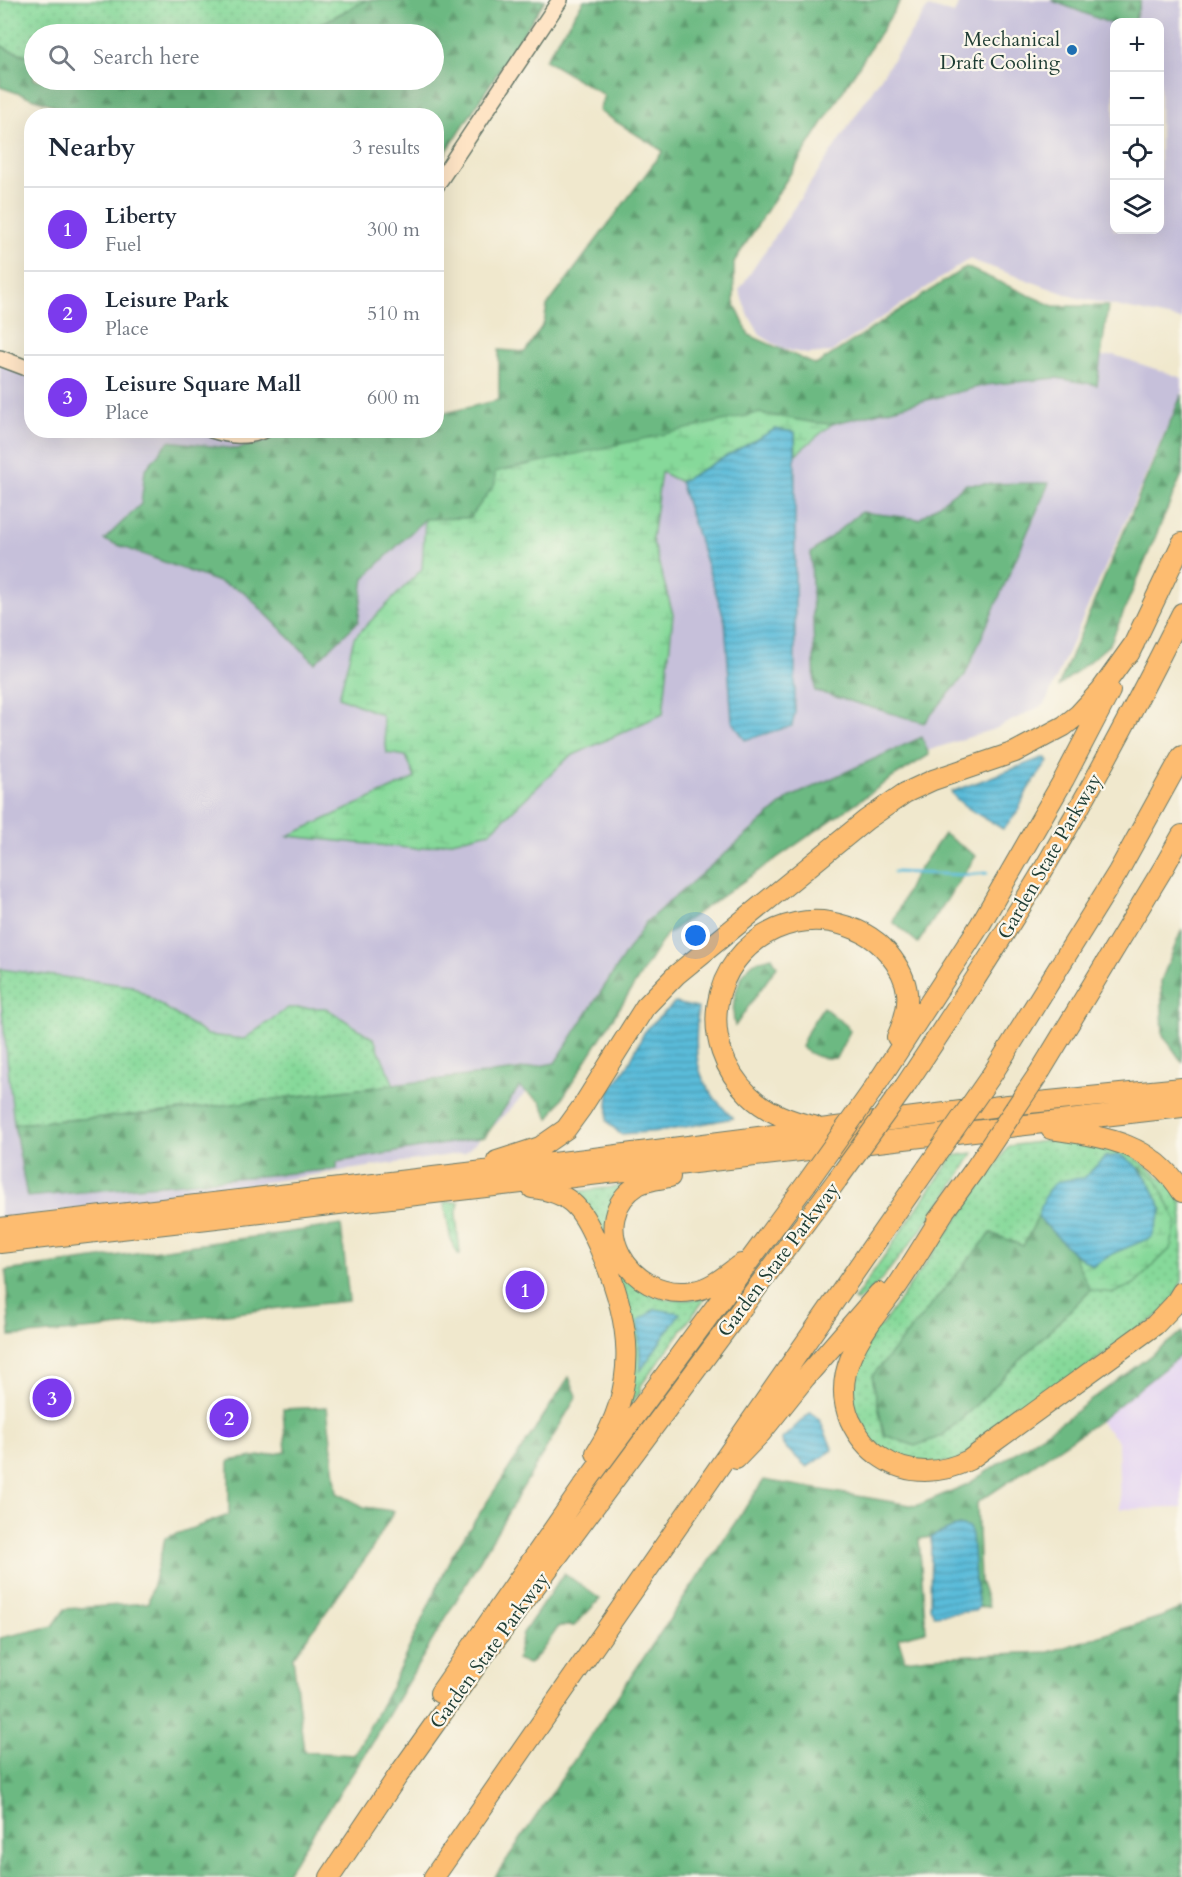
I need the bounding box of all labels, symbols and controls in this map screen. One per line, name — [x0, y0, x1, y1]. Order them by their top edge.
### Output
map controls — [1110, 18, 1164, 234]
button: + — [1110, 18, 1164, 72]
search box — [24, 24, 444, 90]
place label: Mechanical Draft Cooling — [940, 26, 1061, 76]
icon: search — [45, 41, 78, 74]
text: Search here — [93, 42, 200, 72]
marker: Mechanical Draft Cooling — [1065, 43, 1079, 57]
button: − — [1110, 72, 1164, 126]
button: locate — [1110, 126, 1164, 180]
text: Nearby — [48, 130, 136, 165]
text: 3 results — [352, 134, 420, 161]
button: layers — [1110, 180, 1164, 234]
text: Liberty — [105, 201, 177, 231]
text: 1 — [62, 216, 73, 243]
text: 300 m — [367, 216, 420, 243]
text: Fuel — [105, 231, 142, 258]
text: Leisure Park — [105, 285, 229, 315]
text: 2 — [62, 300, 73, 327]
text: 510 m — [367, 300, 420, 327]
text: Place — [105, 315, 149, 342]
text: Leisure Square Mall — [105, 369, 301, 399]
text: 3 — [62, 384, 73, 411]
text: 600 m — [367, 384, 420, 411]
text: Place — [105, 399, 149, 426]
street label: Garden State Parkway — [991, 768, 1108, 944]
your location — [681, 921, 710, 950]
street label: Garden State Parkway — [711, 1176, 846, 1342]
pin: 1 — [506, 1268, 544, 1312]
pin: 3 — [32, 1376, 72, 1420]
pin: 2 — [210, 1396, 248, 1440]
street label: Garden State Parkway — [423, 1566, 556, 1734]

